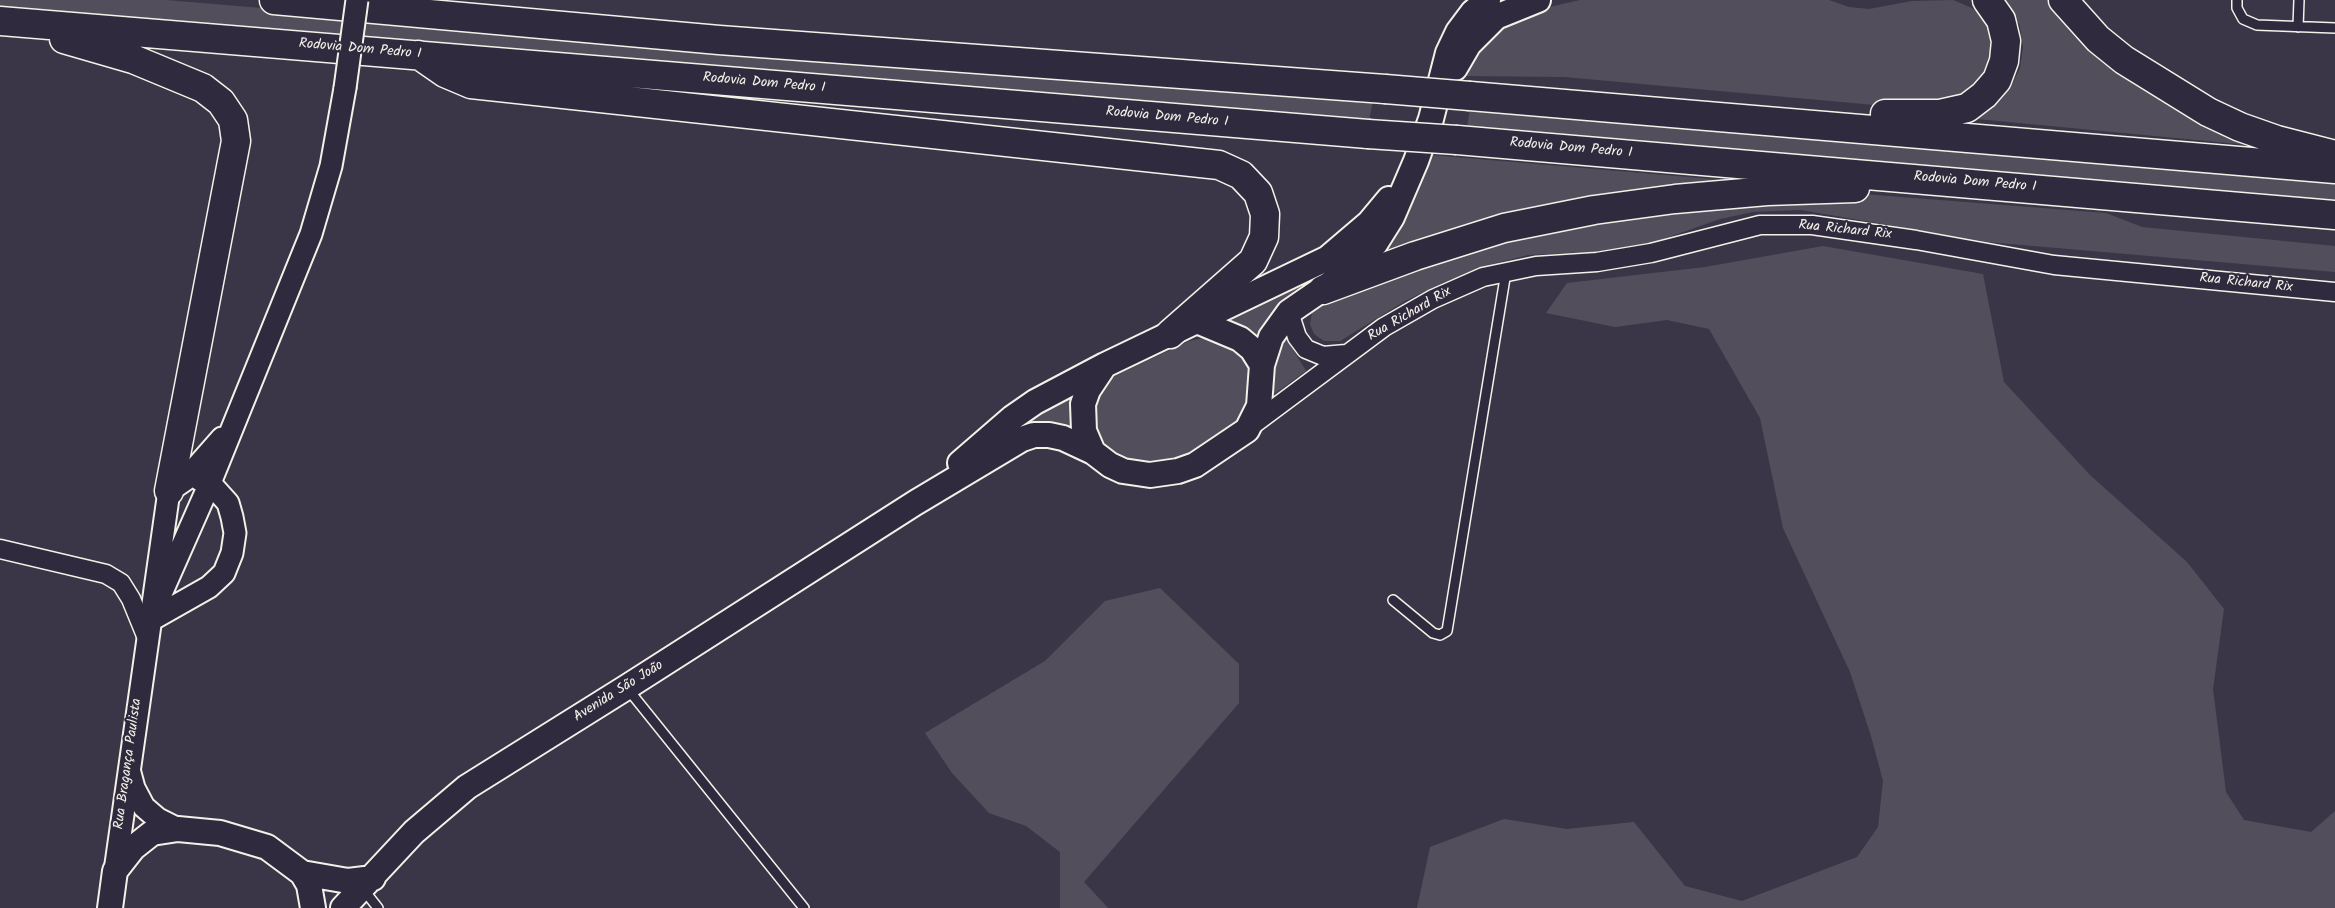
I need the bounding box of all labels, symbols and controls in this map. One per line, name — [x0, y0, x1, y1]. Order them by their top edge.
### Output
street label: Rodovia Dom Pedro I — [298, 36, 422, 64]
street label: Rodovia Dom Pedro I — [702, 70, 826, 98]
street label: Rodovia Dom Pedro I — [1105, 104, 1229, 132]
street label: Rodovia Dom Pedro I — [1509, 135, 1633, 163]
street label: Rodovia Dom Pedro I — [1913, 169, 2037, 197]
street label: Rua Richard Rix — [1798, 218, 1892, 244]
street label: Rua Richard Rix — [2199, 271, 2293, 297]
street label: Rua Richard Rix — [1365, 284, 1455, 346]
street label: Avenida São João — [571, 658, 667, 726]
street label: Rua Bragança Paulista — [112, 698, 146, 830]

